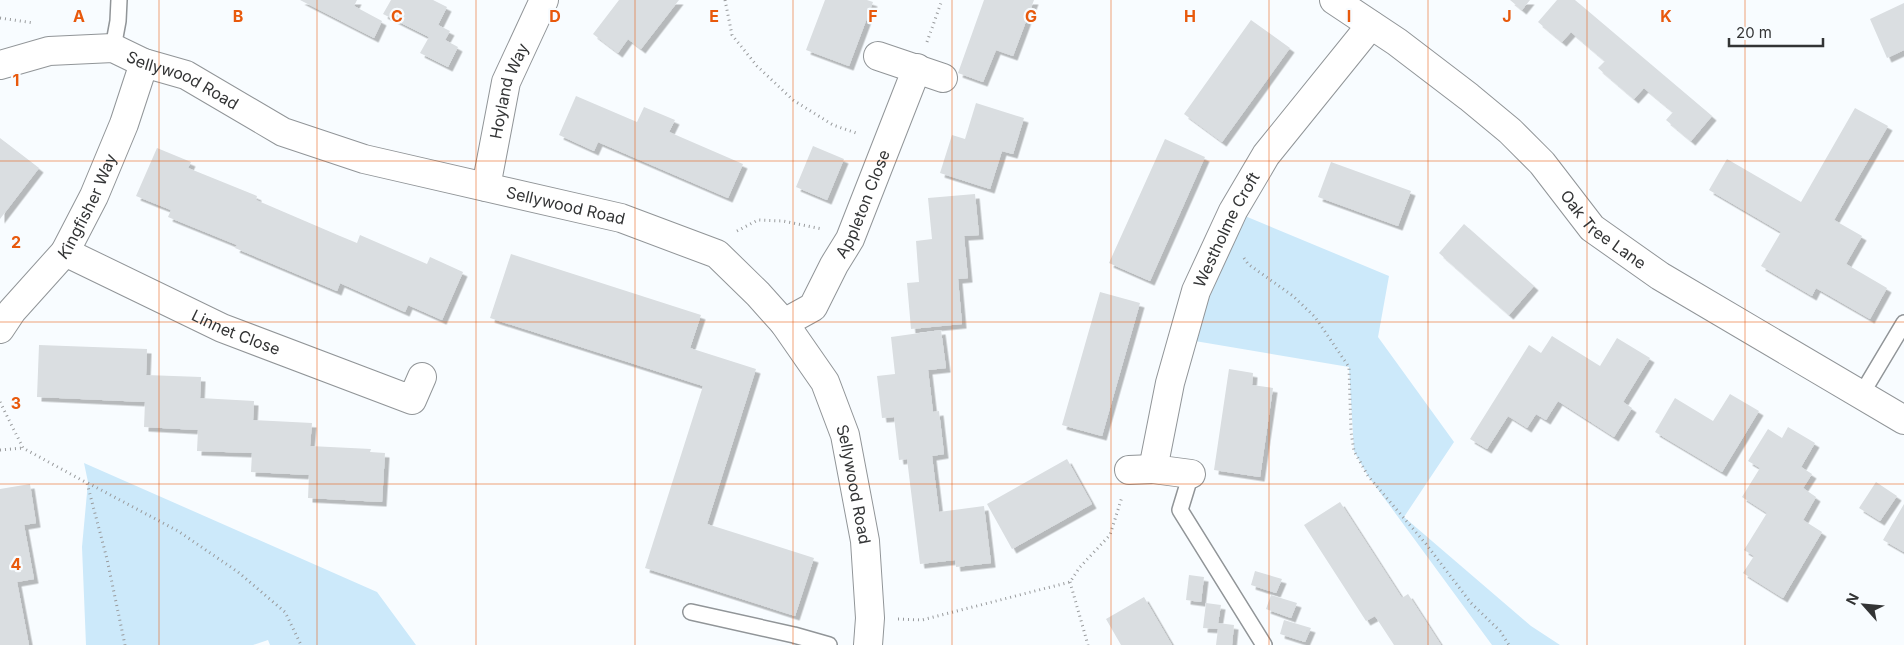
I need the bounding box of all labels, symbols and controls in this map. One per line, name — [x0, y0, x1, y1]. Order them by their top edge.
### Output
text: A — [73, 6, 85, 26]
text: B — [233, 6, 243, 26]
text: C — [391, 6, 403, 26]
text: D — [549, 6, 561, 26]
text: E — [709, 6, 719, 26]
text: F — [868, 6, 878, 26]
text: G — [1025, 6, 1037, 26]
text: H — [1184, 6, 1196, 26]
text: I — [1347, 6, 1351, 26]
text: J — [1502, 6, 1512, 26]
text: K — [1660, 6, 1672, 26]
scale bar — [1729, 15, 1823, 47]
text: 20 m — [1736, 23, 1772, 42]
street label: Hoyland Way — [485, 40, 533, 141]
street label: Sellywood Road — [123, 46, 242, 114]
text: 1 — [13, 70, 19, 90]
street label: Appleton Close — [831, 147, 894, 262]
street label: Kingfisher Way — [53, 150, 121, 263]
street label: Westholme Croft — [1189, 168, 1264, 290]
street label: Sellywood Road — [504, 182, 627, 229]
street label: Oak Tree Lane — [1556, 186, 1650, 273]
text: 2 — [11, 232, 21, 252]
street label: Linnet Close — [189, 305, 283, 359]
text: 3 — [11, 393, 21, 413]
street label: Sellywood Road — [832, 422, 875, 546]
text: 4 — [11, 554, 22, 574]
north arrow — [1839, 580, 1889, 630]
text: N — [1842, 590, 1862, 607]

